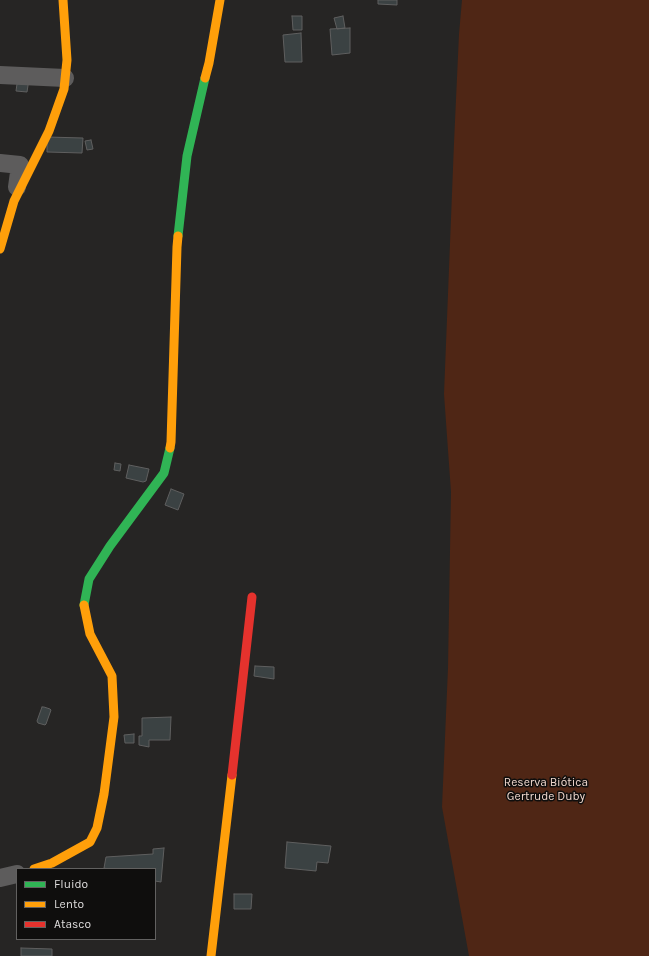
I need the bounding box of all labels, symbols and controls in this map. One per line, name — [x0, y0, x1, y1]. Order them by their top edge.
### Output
park label: Reserva Biótica Gertrude Duby — [504, 776, 588, 804]
legend — [16, 868, 156, 940]
text: Fluido — [54, 877, 88, 891]
text: Lento — [54, 897, 84, 911]
text: Atasco — [54, 917, 91, 931]

